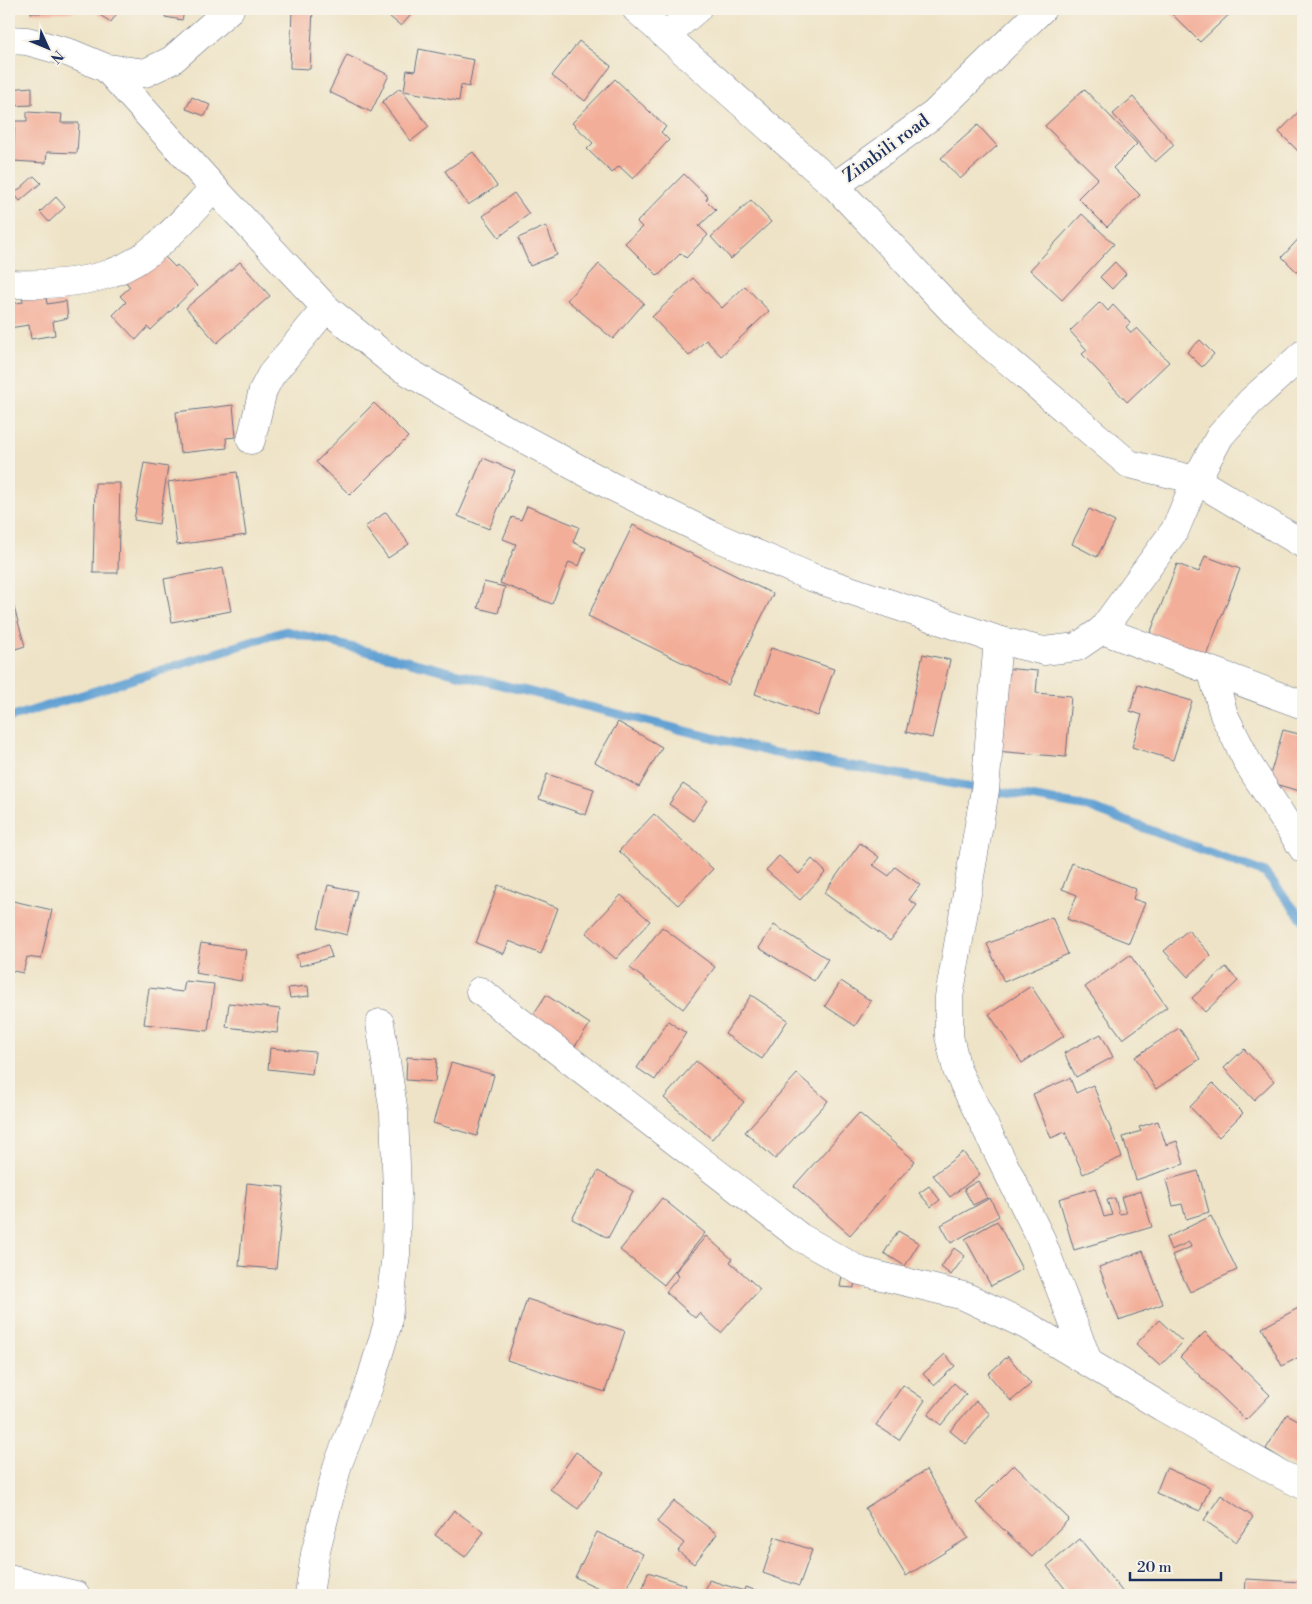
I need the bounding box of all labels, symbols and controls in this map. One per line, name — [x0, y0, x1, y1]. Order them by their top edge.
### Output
north arrow — [22, 22, 72, 72]
text: N — [46, 46, 67, 67]
street label: Zimbili road — [838, 109, 935, 188]
scale bar — [1130, 1549, 1221, 1581]
text: 20 m — [1137, 1558, 1172, 1577]

